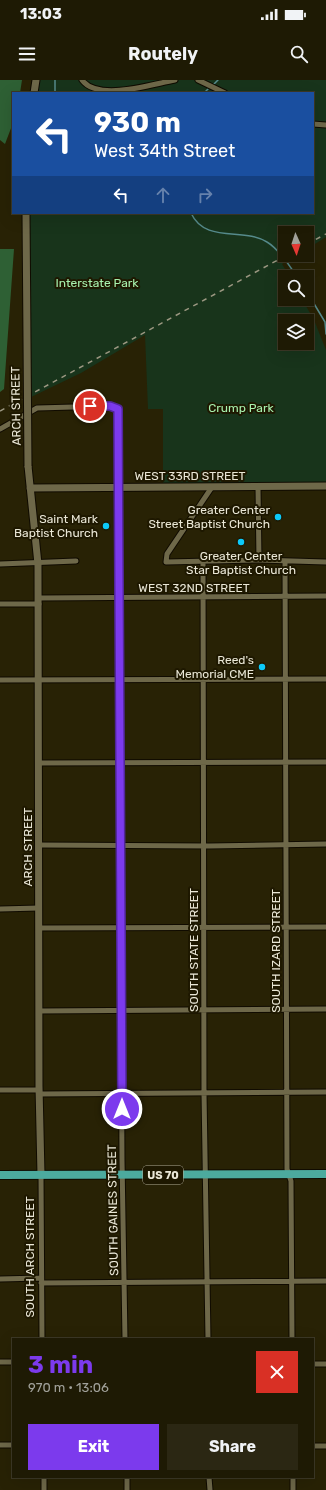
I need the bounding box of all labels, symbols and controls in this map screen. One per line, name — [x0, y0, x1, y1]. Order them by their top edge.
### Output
text: 13:03 — [20, 5, 62, 23]
icon: menu — [16, 43, 38, 65]
text: Routely — [128, 43, 198, 65]
icon: search — [288, 43, 310, 65]
text: 930 m — [94, 106, 181, 139]
icon: left — [28, 108, 80, 160]
text: West 34th Street — [94, 140, 235, 162]
icon: left — [110, 184, 132, 206]
icon: ahead — [152, 184, 174, 206]
icon: right — [194, 184, 216, 206]
north arrow — [278, 226, 314, 262]
map controls — [278, 226, 314, 350]
button: search — [278, 270, 314, 306]
park label: Interstate Park — [55, 276, 139, 290]
button: layers — [278, 314, 314, 350]
street label: ARCH STREET — [8, 366, 24, 446]
pin — [73, 389, 107, 423]
icon: arrive — [79, 395, 101, 417]
park label: Crump Park — [208, 401, 275, 415]
street label: WEST 33RD STREET — [134, 469, 246, 483]
place label: Greater Center Street Baptist Church — [148, 503, 270, 531]
place label: Saint Mark Baptist Church — [14, 512, 99, 540]
marker: Greater Center Street Baptist Church — [273, 512, 283, 522]
marker: Saint Mark Baptist Church — [101, 521, 111, 531]
marker: Greater Center Star Baptist Church — [236, 537, 246, 547]
place label: Greater Center Star Baptist Church — [186, 549, 296, 577]
street label: WEST 32ND STREET — [138, 581, 250, 595]
place label: Reed's Memorial CME — [175, 653, 254, 681]
marker: Reed's Memorial CME — [257, 662, 267, 672]
street label: ARCH STREET — [21, 807, 35, 887]
street label: SOUTH STATE STREET — [187, 888, 201, 1012]
street label: SOUTH IZARD STREET — [269, 889, 283, 1013]
position arrow — [101, 1088, 143, 1130]
street label: SOUTH GAINES STREET — [105, 1144, 121, 1276]
road number: US 70 — [143, 1166, 183, 1184]
street label: SOUTH ARCH STREET — [23, 1196, 37, 1318]
text: 3 min — [28, 1351, 93, 1379]
button: close — [256, 1351, 298, 1393]
text: 970 m · 13:06 — [28, 1380, 109, 1395]
button: Exit — [28, 1424, 159, 1470]
button: Share — [167, 1424, 298, 1470]

